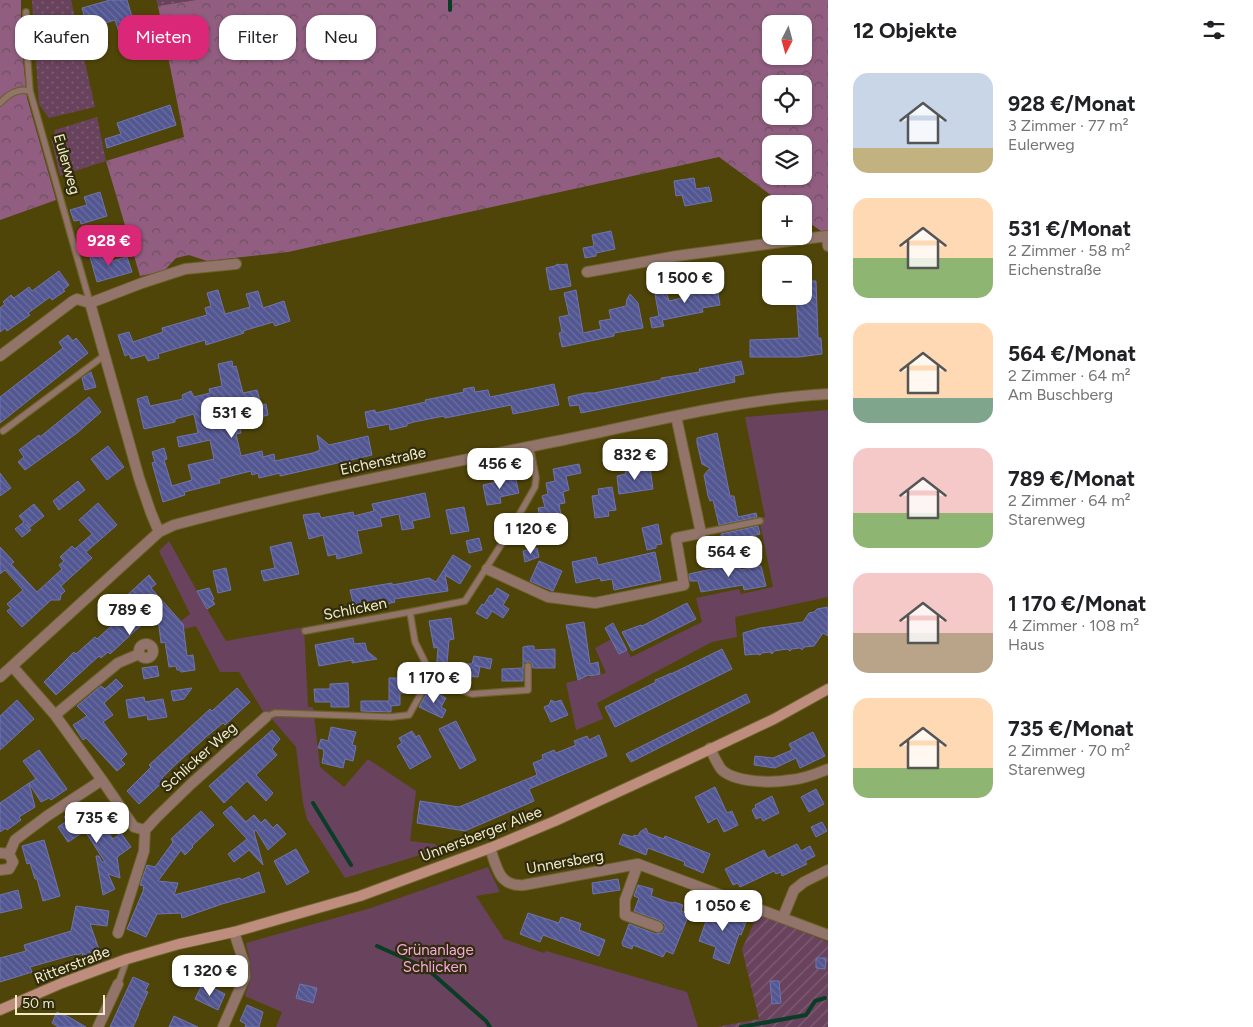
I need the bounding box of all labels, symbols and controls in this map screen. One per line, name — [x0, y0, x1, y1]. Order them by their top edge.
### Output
chip: Kaufen — [15, 15, 108, 60]
chip: Mieten — [118, 15, 209, 60]
chip: Filter — [219, 15, 296, 60]
chip: Neu — [306, 15, 376, 60]
north arrow — [762, 15, 812, 65]
map controls — [762, 15, 812, 305]
icon: filters — [1200, 16, 1228, 44]
text: 12 Objekte — [853, 18, 957, 43]
button: locate — [762, 75, 812, 125]
text: 928 €/Monat — [1008, 91, 1136, 116]
icon: home — [893, 93, 953, 153]
text: 3 Zimmer · 77 m² — [1008, 116, 1129, 135]
street label: Eulerweg — [50, 132, 84, 196]
button: layers — [762, 135, 812, 185]
text: Eulerweg — [1008, 135, 1075, 154]
button: + — [762, 195, 812, 245]
text: 531 €/Monat — [1008, 216, 1131, 241]
icon: home — [893, 218, 953, 278]
pin: 928 € — [74, 224, 144, 267]
text: 928 € — [87, 231, 131, 250]
text: 2 Zimmer · 58 m² — [1008, 241, 1131, 260]
button: − — [762, 255, 812, 305]
text: Eichenstraße — [1008, 260, 1101, 279]
pin: 1 500 € — [639, 262, 731, 304]
text: 1 500 € — [657, 268, 713, 287]
text: 564 €/Monat — [1008, 341, 1136, 366]
icon: home — [893, 343, 953, 403]
text: 2 Zimmer · 64 m² — [1008, 366, 1131, 385]
text: Am Buschberg — [1008, 385, 1113, 404]
pin: 531 € — [197, 396, 267, 439]
text: 531 € — [212, 403, 252, 422]
pin: 832 € — [600, 438, 670, 481]
street label: Eichenstraße — [338, 443, 428, 479]
text: 832 € — [614, 445, 656, 464]
pin: 456 € — [465, 448, 535, 490]
text: 456 € — [478, 454, 522, 473]
text: 789 €/Monat — [1008, 466, 1135, 491]
icon: home — [893, 468, 953, 528]
text: 2 Zimmer · 64 m² — [1008, 491, 1131, 510]
text: Starenweg — [1008, 510, 1085, 529]
pin: 1 120 € — [485, 512, 577, 555]
text: 1 120 € — [505, 519, 557, 538]
pin: 564 € — [694, 536, 764, 578]
text: 564 € — [707, 542, 751, 561]
text: 1 170 €/Monat — [1008, 591, 1146, 616]
icon: home — [893, 593, 953, 653]
pin: 789 € — [95, 594, 165, 636]
street label: Schlicken — [322, 594, 388, 624]
text: 789 € — [109, 600, 151, 619]
text: 4 Zimmer · 108 m² — [1008, 616, 1139, 635]
text: Haus — [1008, 635, 1045, 654]
pin: 1 170 € — [388, 662, 480, 704]
text: 1 170 € — [408, 668, 460, 687]
text: 735 €/Monat — [1008, 716, 1134, 741]
street label: Schlicker Weg — [158, 718, 240, 796]
icon: home — [893, 718, 953, 778]
text: 2 Zimmer · 70 m² — [1008, 741, 1130, 760]
text: Starenweg — [1008, 760, 1085, 779]
pin: 735 € — [62, 802, 132, 844]
street label: Unnersberger Allee — [418, 803, 544, 865]
text: 735 € — [76, 808, 118, 827]
street label: Unnersberg — [525, 846, 605, 878]
pin: 1 050 € — [677, 890, 769, 932]
text: 1 050 € — [695, 896, 751, 915]
park label: Grünanlage Schlicken — [396, 941, 474, 976]
street label: Ritterstraße — [32, 942, 112, 988]
pin: 1 320 € — [164, 954, 256, 997]
text: 1 320 € — [183, 961, 237, 980]
scale bar — [15, 992, 105, 1015]
text: 50 m — [22, 995, 54, 1012]

